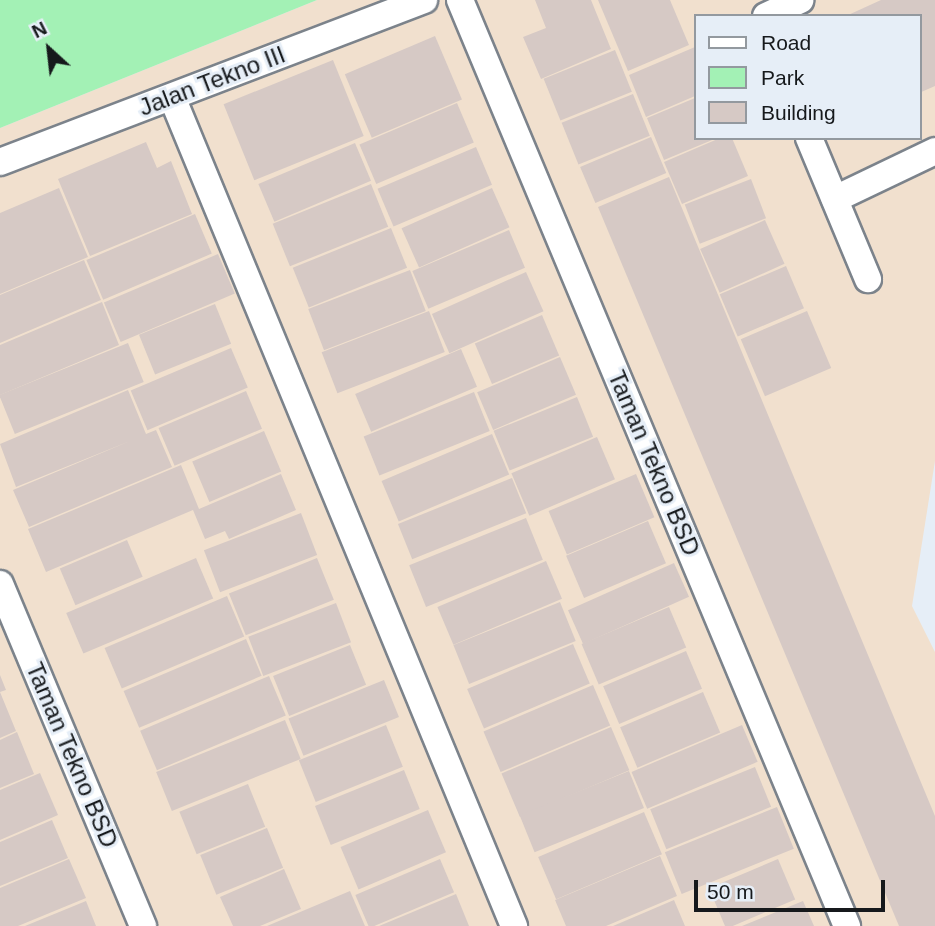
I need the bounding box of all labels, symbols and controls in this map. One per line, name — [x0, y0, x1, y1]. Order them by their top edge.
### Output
north arrow — [14, 14, 84, 84]
legend — [694, 14, 921, 140]
text: N — [28, 17, 50, 42]
text: Road — [761, 31, 811, 54]
street label: Jalan Tekno III — [135, 40, 289, 122]
text: Park — [761, 66, 804, 89]
text: Building — [761, 101, 836, 124]
street label: Taman Tekno BSD — [602, 366, 706, 560]
street label: Taman Tekno BSD — [20, 658, 124, 852]
scale bar — [697, 866, 888, 910]
text: 50 m — [707, 880, 754, 903]

